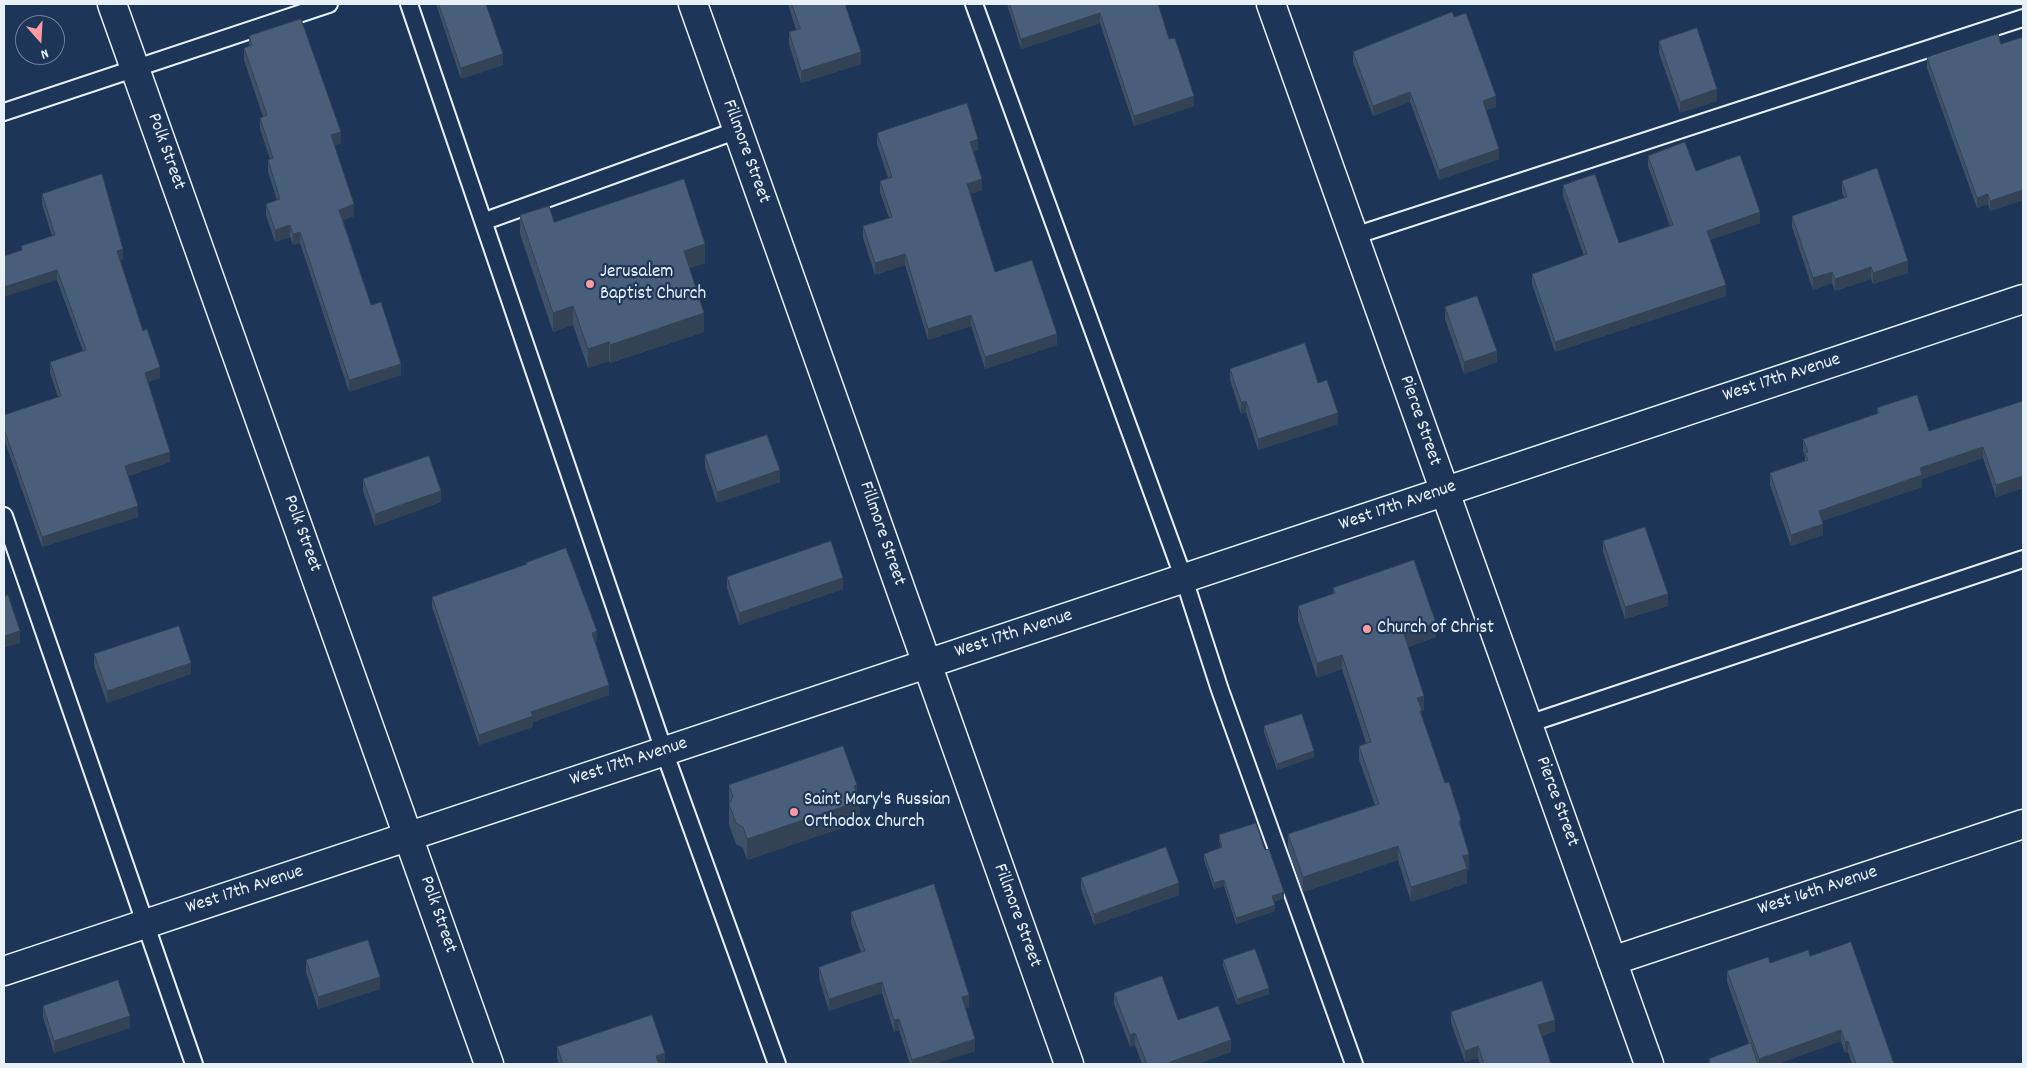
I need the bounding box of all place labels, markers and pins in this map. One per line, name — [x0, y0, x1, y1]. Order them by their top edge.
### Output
place label: Jerusalem Baptist Church — [600, 262, 706, 306]
marker: Jerusalem Baptist Church — [584, 278, 596, 290]
place label: Church of Christ — [1377, 618, 1494, 640]
marker: Church of Christ — [1361, 623, 1373, 635]
place label: Saint Mary's Russian Orthodox Church — [804, 790, 950, 834]
marker: Saint Mary's Russian Orthodox Church — [788, 806, 800, 818]

